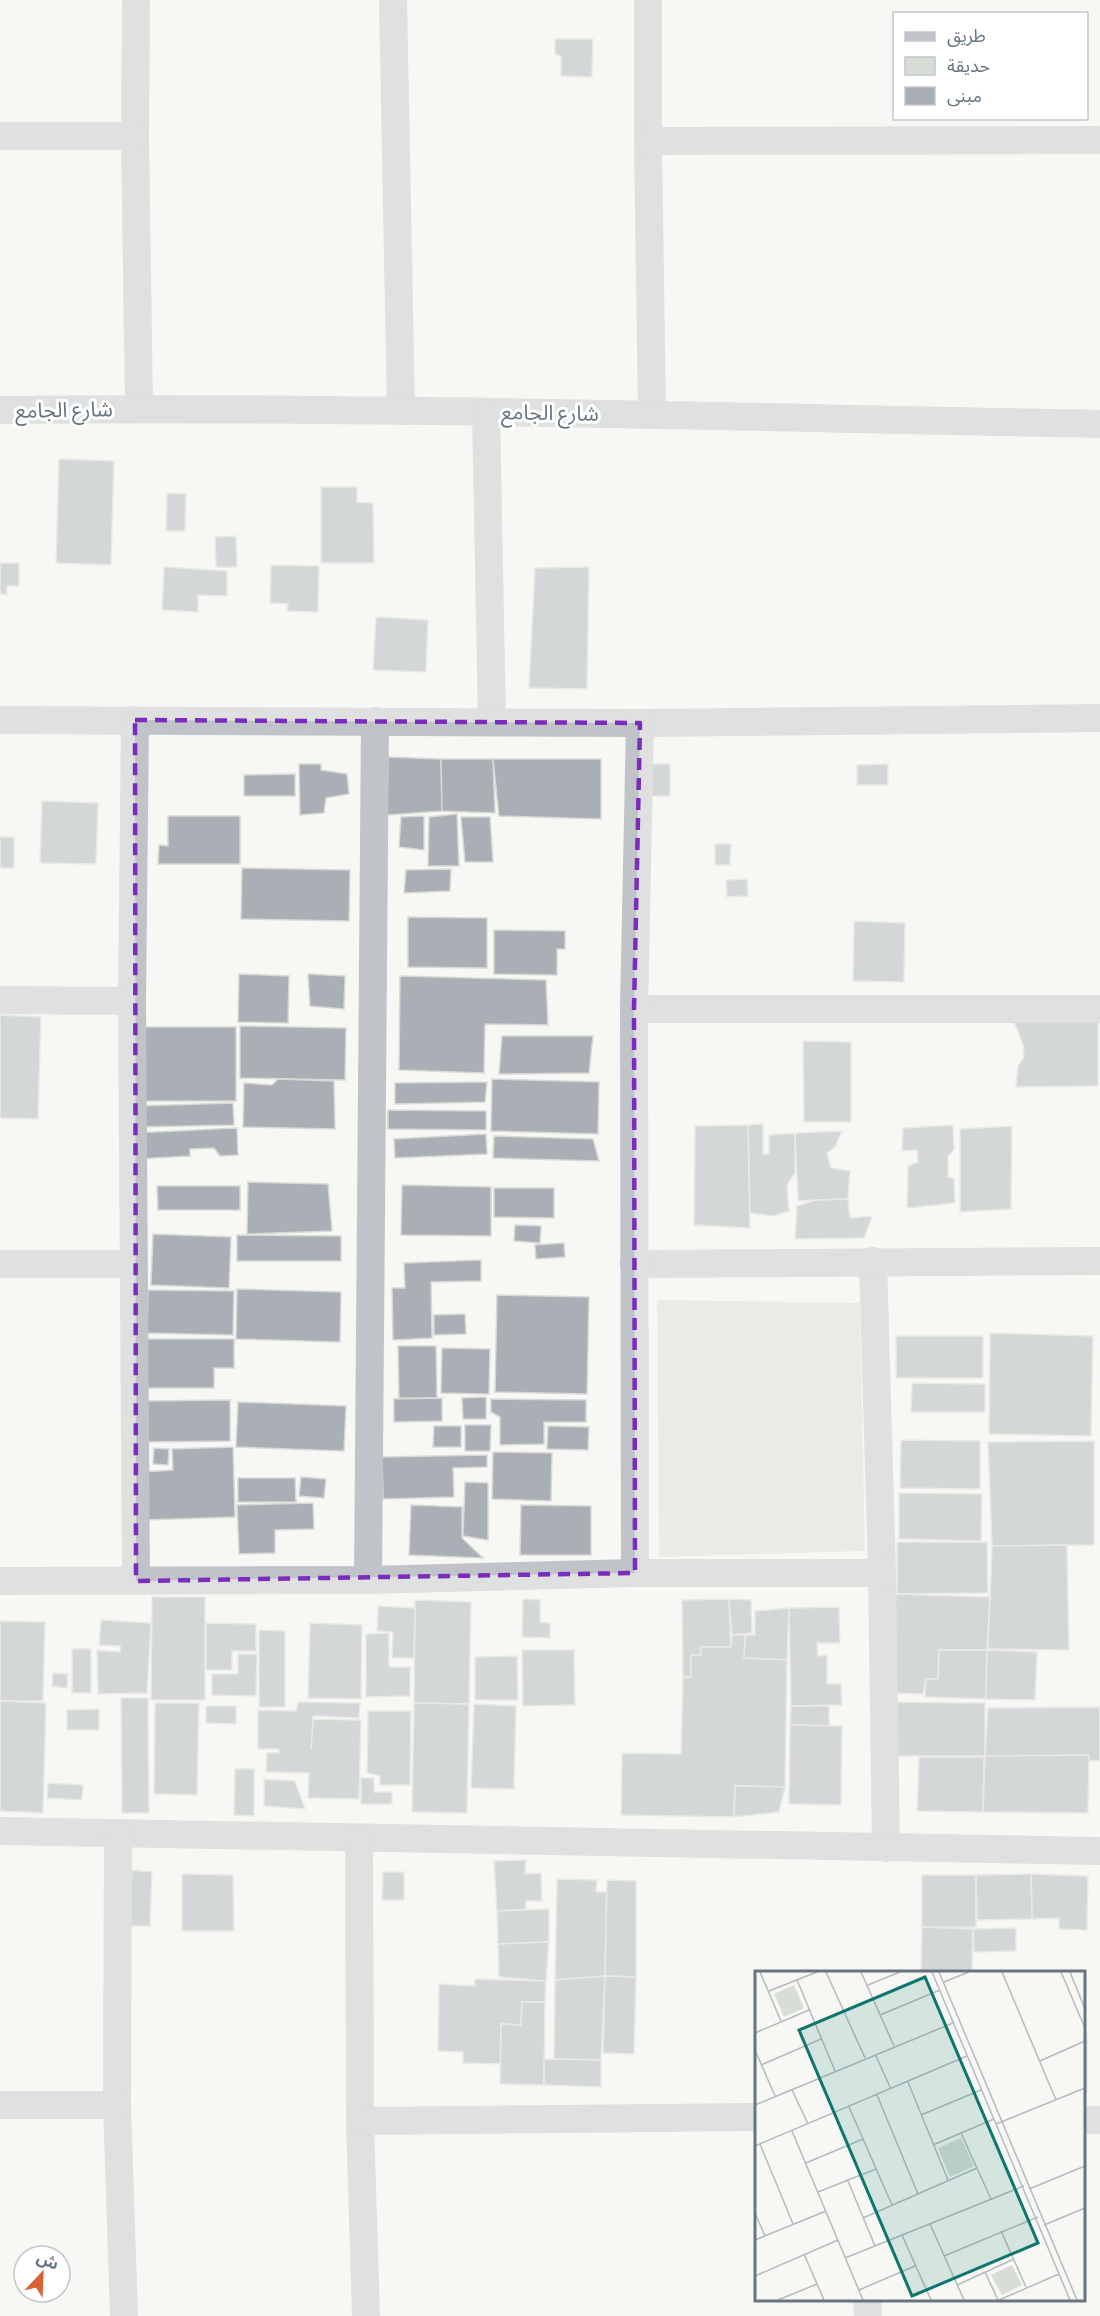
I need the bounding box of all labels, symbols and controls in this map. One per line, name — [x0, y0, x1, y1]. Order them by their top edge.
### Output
legend — [893, 12, 1088, 120]
text: طريق — [947, 22, 986, 49]
text: حديقة — [947, 52, 990, 79]
text: مبنى — [947, 82, 982, 109]
street label: شارع الجامع — [15, 392, 113, 426]
street label: شارع الجامع — [501, 395, 599, 429]
inset map — [755, 1971, 1085, 2301]
north arrow — [12, 2244, 72, 2304]
text: ش — [33, 2245, 63, 2276]

